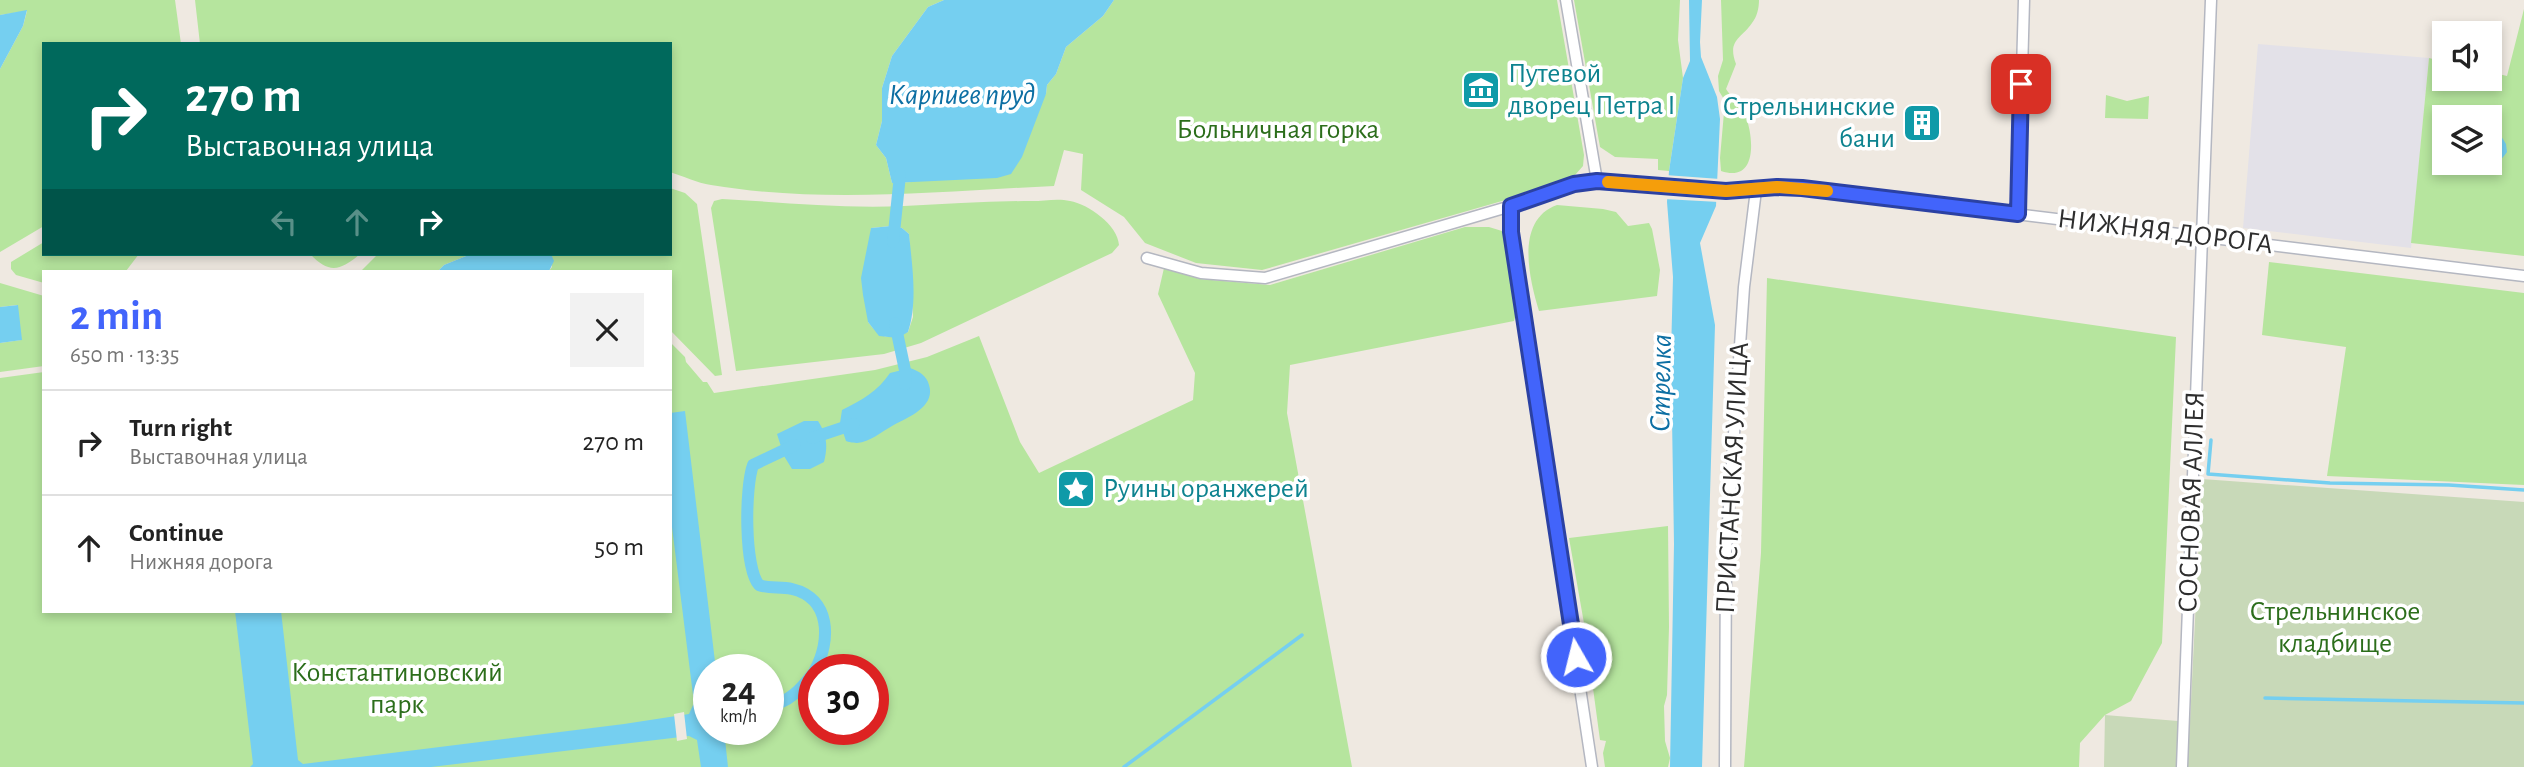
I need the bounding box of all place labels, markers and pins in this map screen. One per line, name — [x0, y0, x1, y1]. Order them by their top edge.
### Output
pin — [1991, 54, 2051, 114]
place label: Путевой дворец Петра I — [1508, 60, 1675, 120]
museum icon: Путевой дворец Петра I — [1460, 69, 1502, 111]
place label: Стрельнинские бани — [1722, 93, 1895, 153]
building icon: Стрельнинские бани — [1901, 102, 1943, 144]
place icon: Руины оранжерей — [1055, 468, 1097, 510]
place label: Руины оранжерей — [1103, 475, 1309, 503]

